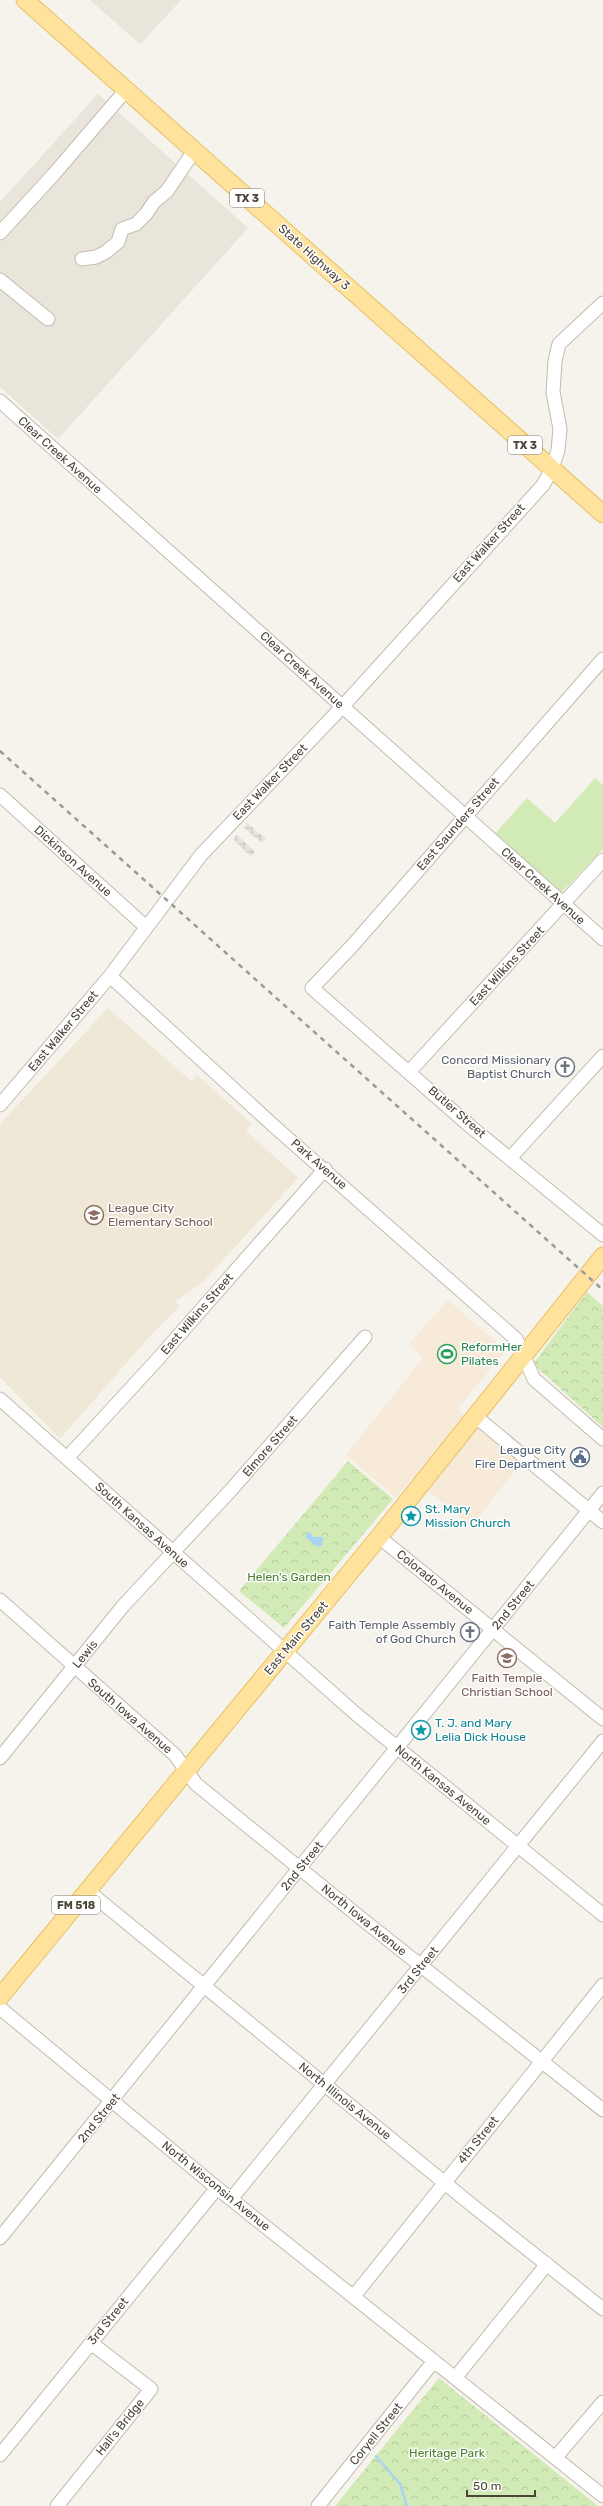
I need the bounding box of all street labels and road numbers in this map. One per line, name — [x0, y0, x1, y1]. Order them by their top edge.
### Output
road number: TX 3 — [230, 189, 264, 207]
street label: State Highway 3 — [275, 221, 353, 293]
street label: Clear Creek Avenue — [15, 414, 105, 497]
road number: TX 3 — [508, 436, 542, 454]
street label: East Walker Street — [450, 501, 528, 585]
street label: Clear Creek Avenue — [257, 629, 347, 712]
street label: East Walker Street — [230, 741, 310, 823]
street label: East Saunders Street — [414, 775, 502, 873]
street label: Dickinson Avenue — [31, 823, 115, 900]
street label: Clear Creek Avenue — [498, 845, 588, 928]
street label: East Wilkins Street — [467, 923, 547, 1008]
street label: East Walker Street — [25, 988, 101, 1074]
street label: Butler Street — [425, 1083, 489, 1141]
street label: Park Avenue — [288, 1136, 350, 1192]
street label: East Wilkins Street — [158, 1270, 236, 1357]
street label: Elmore Street — [240, 1412, 301, 1479]
street label: South Kansas Avenue — [92, 1479, 192, 1571]
street label: Colorado Avenue — [394, 1547, 476, 1617]
street label: 2nd Street — [489, 1577, 537, 1632]
street label: East Main Street — [261, 1598, 331, 1678]
street label: Lewis — [70, 1637, 100, 1671]
street label: South Iowa Avenue — [85, 1676, 175, 1757]
street label: North Kansas Avenue — [392, 1742, 494, 1828]
street label: 2nd Street — [278, 1838, 326, 1893]
street label: North Iowa Avenue — [319, 1881, 410, 1959]
road number: FM 518 — [52, 1896, 100, 1914]
street label: 3rd Street — [395, 1943, 441, 1996]
street label: North Illinois Avenue — [296, 2060, 394, 2143]
street label: 2nd Street — [75, 2090, 123, 2145]
street label: 4th Street — [455, 2113, 502, 2167]
street label: North Wisconsin Avenue — [159, 2138, 273, 2234]
street label: 3rd Street — [85, 2294, 131, 2347]
street label: Hall's Bridge — [93, 2396, 147, 2458]
street label: Coryell Street — [347, 2400, 406, 2468]

